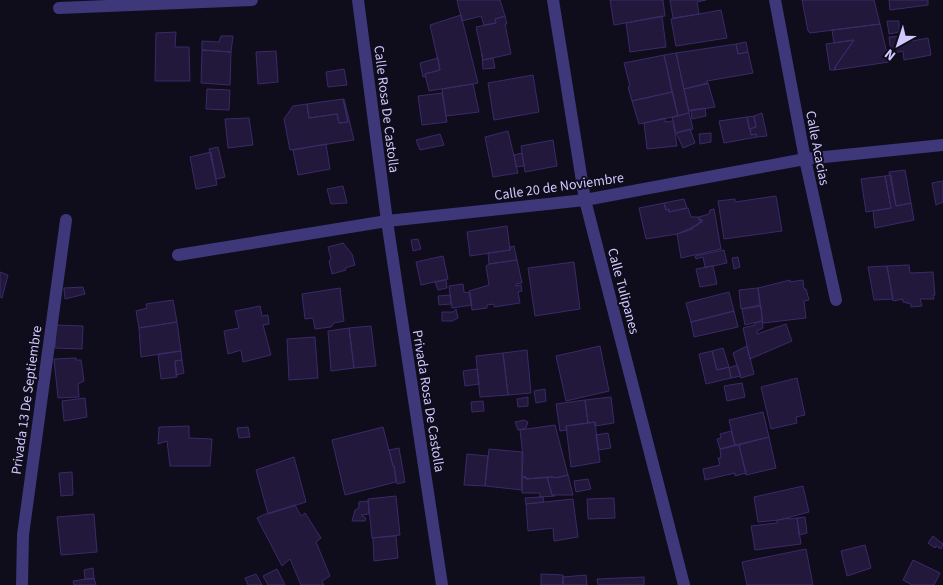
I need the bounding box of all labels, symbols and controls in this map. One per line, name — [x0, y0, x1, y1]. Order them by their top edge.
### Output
north arrow — [873, 20, 923, 70]
street label: Calle Rosa De Castolla — [368, 44, 404, 174]
text: N — [881, 44, 900, 65]
street label: Calle Acacias — [800, 109, 834, 187]
street label: Calle 20 de Noviembre — [493, 168, 625, 206]
street label: Calle Tulipanes — [602, 246, 644, 337]
street label: Privada 13 De Septiembre — [7, 324, 47, 476]
street label: Privada Rosa De Castolla — [407, 329, 449, 474]

